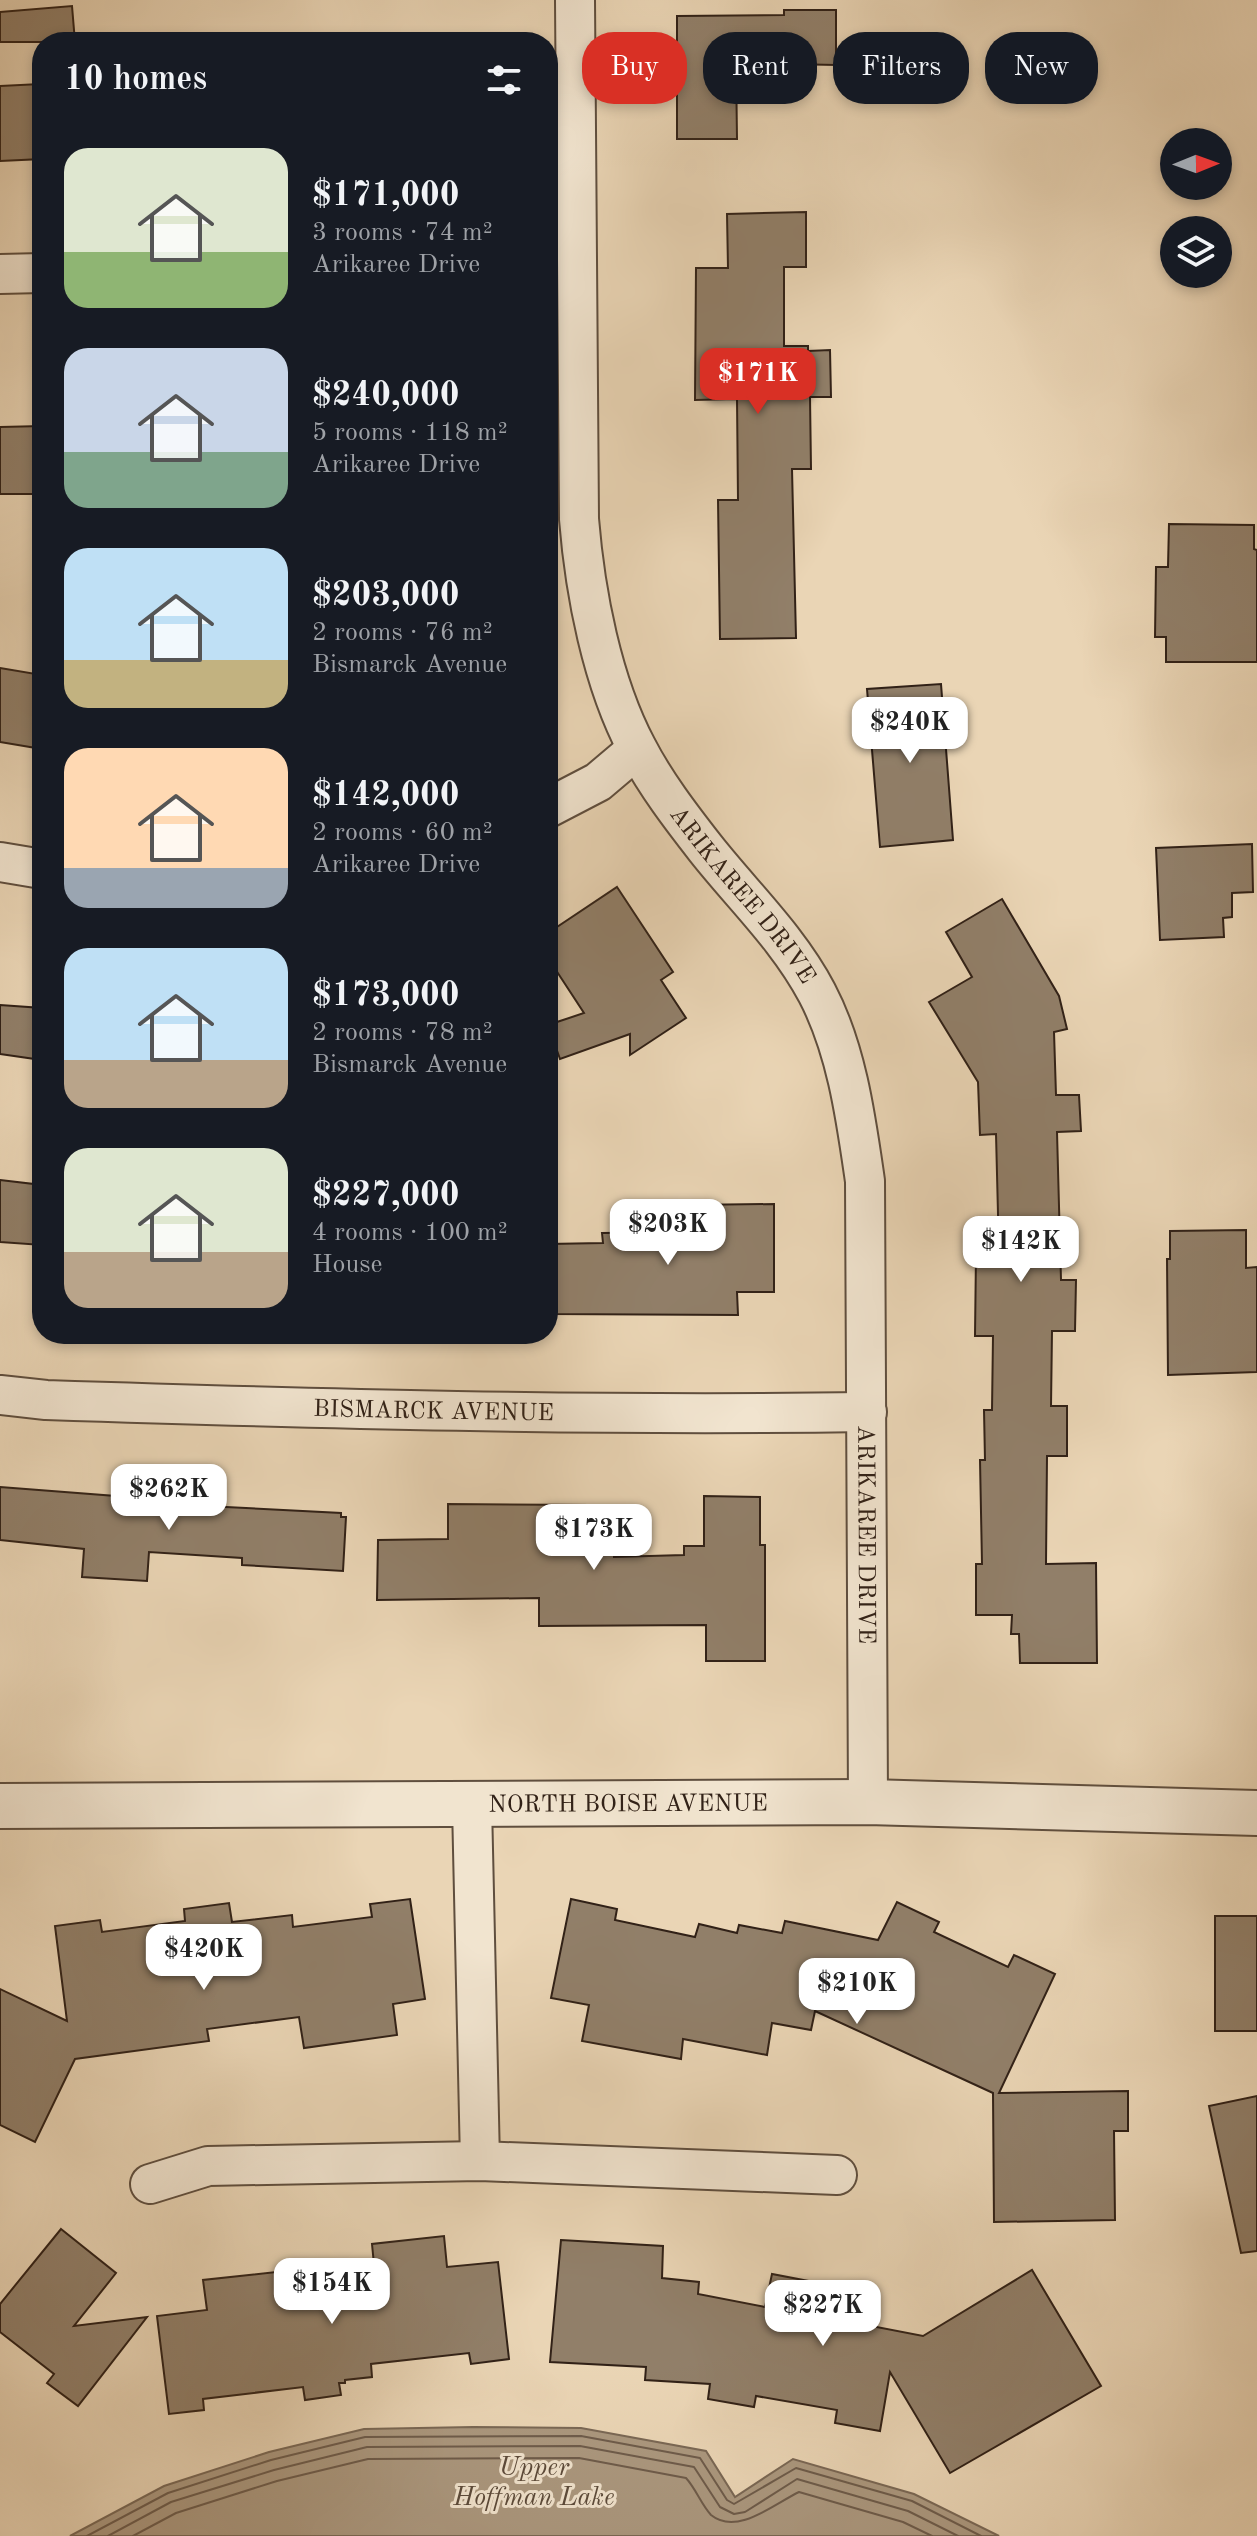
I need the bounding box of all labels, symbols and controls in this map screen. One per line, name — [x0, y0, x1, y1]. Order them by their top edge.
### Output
chip: Buy — [582, 32, 687, 104]
chip: Rent — [703, 32, 817, 104]
chip: Filters — [833, 32, 969, 104]
chip: New — [985, 32, 1098, 104]
icon: filters — [482, 58, 526, 102]
text: 10 homes — [64, 63, 207, 97]
north arrow — [1160, 128, 1232, 200]
map controls — [1160, 128, 1232, 288]
text: $171,000 — [312, 179, 460, 213]
icon: home — [128, 180, 224, 276]
button: layers — [1160, 216, 1232, 288]
text: 3 rooms · 74 m² — [312, 220, 493, 246]
text: Arikaree Drive — [312, 252, 480, 278]
pin: $171K — [702, 348, 814, 416]
text: $171K — [718, 361, 798, 387]
text: $240,000 — [312, 379, 460, 413]
icon: home — [128, 380, 224, 476]
text: 5 rooms · 118 m² — [312, 420, 508, 446]
text: Arikaree Drive — [312, 452, 480, 478]
text: $203,000 — [312, 579, 460, 613]
icon: home — [128, 580, 224, 676]
text: 2 rooms · 76 m² — [312, 620, 493, 646]
text: Bismarck Avenue — [312, 652, 507, 678]
pin: $240K — [854, 697, 966, 765]
text: $240K — [870, 710, 950, 736]
text: $142,000 — [312, 779, 460, 813]
icon: home — [128, 780, 224, 876]
street label: ARIKAREE DRIVE — [664, 803, 819, 988]
text: 2 rooms · 60 m² — [312, 820, 493, 846]
text: Arikaree Drive — [312, 852, 480, 878]
text: $173,000 — [312, 979, 460, 1013]
icon: home — [128, 980, 224, 1076]
text: 2 rooms · 78 m² — [312, 1020, 493, 1046]
text: Bismarck Avenue — [312, 1052, 507, 1078]
text: $227,000 — [312, 1179, 460, 1213]
icon: home — [128, 1180, 224, 1276]
pin: $203K — [612, 1199, 724, 1267]
text: $203K — [628, 1212, 708, 1238]
pin: $142K — [965, 1216, 1077, 1284]
text: 4 rooms · 100 m² — [312, 1220, 508, 1246]
text: $142K — [981, 1229, 1061, 1255]
text: House — [312, 1252, 383, 1278]
street label: BISMARCK AVENUE — [313, 1398, 554, 1426]
street label: ARIKAREE DRIVE — [852, 1425, 877, 1644]
pin: $262K — [113, 1464, 225, 1532]
text: $262K — [129, 1477, 209, 1503]
pin: $173K — [538, 1504, 650, 1572]
text: $173K — [554, 1517, 634, 1543]
street label: NORTH BOISE AVENUE — [488, 1792, 768, 1818]
pin: $420K — [148, 1924, 260, 1992]
text: $420K — [164, 1937, 244, 1963]
pin: $210K — [801, 1958, 913, 2026]
text: $210K — [817, 1971, 897, 1997]
pin: $154K — [276, 2258, 388, 2326]
text: $154K — [292, 2271, 372, 2297]
pin: $227K — [767, 2280, 879, 2348]
text: $227K — [783, 2293, 863, 2319]
water label: Upper Hoffman Lake — [452, 2455, 615, 2511]

